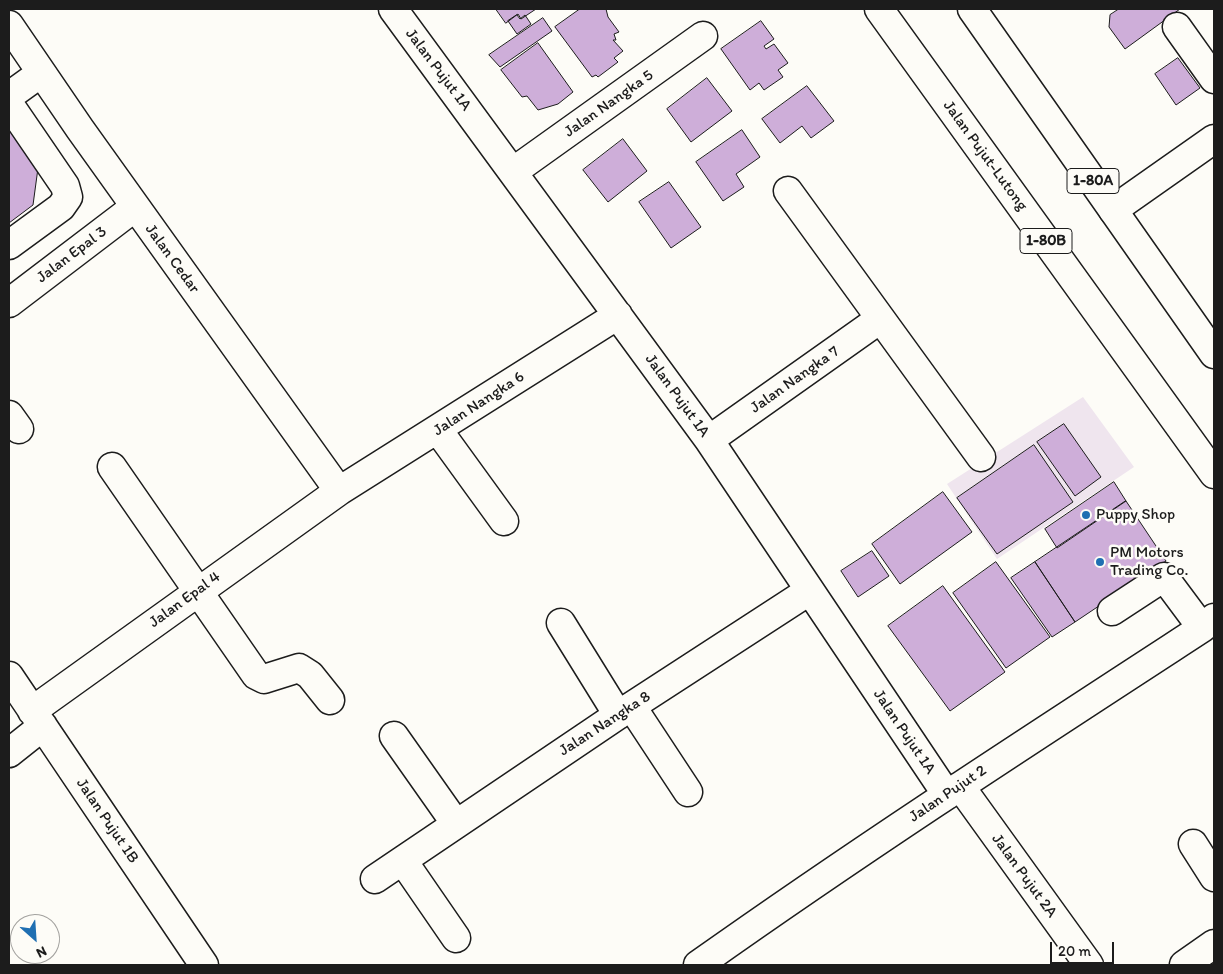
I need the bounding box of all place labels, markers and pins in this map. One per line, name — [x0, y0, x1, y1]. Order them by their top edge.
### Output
place label: Puppy Shop — [1096, 505, 1175, 525]
marker: Puppy Shop — [1080, 509, 1092, 521]
place label: PM Motors Trading Co. — [1110, 543, 1188, 581]
marker: PM Motors Trading Co. — [1094, 556, 1106, 568]

